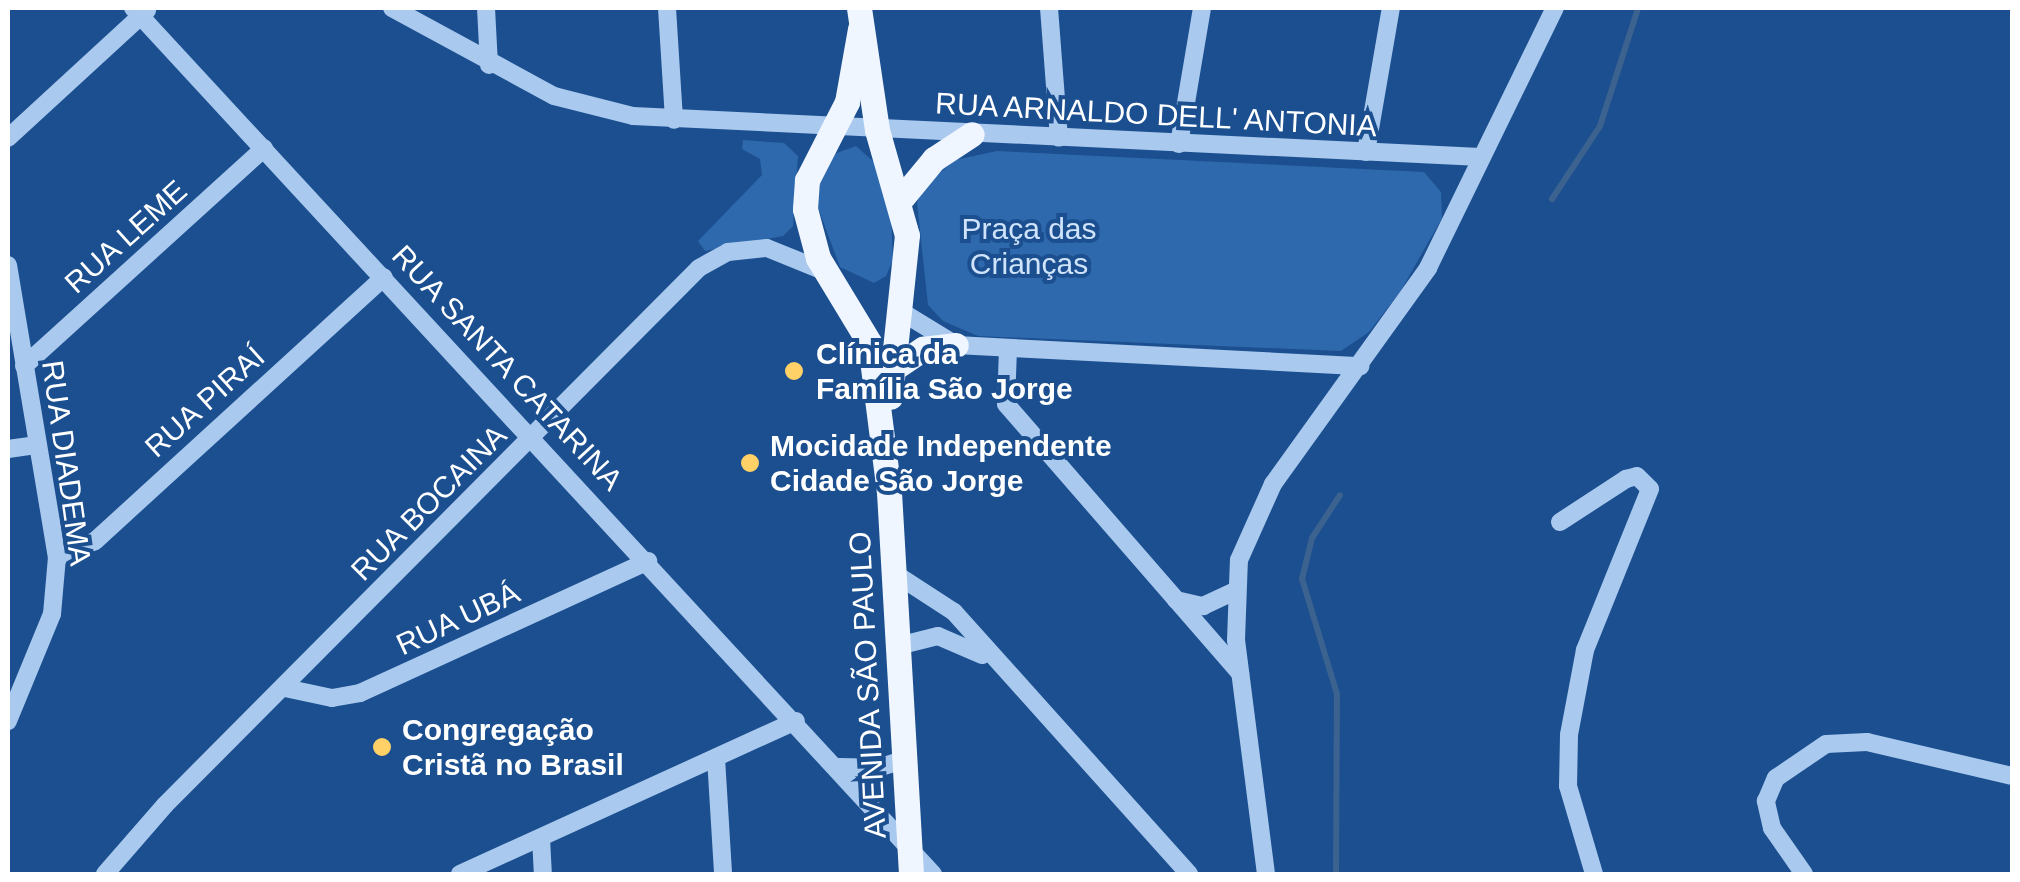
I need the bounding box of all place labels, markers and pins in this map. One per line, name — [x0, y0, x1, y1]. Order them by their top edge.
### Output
place label: Clínica da Família São Jorge — [816, 336, 1073, 406]
marker: Clínica da Família São Jorge — [781, 358, 807, 384]
place label: Mocidade Independente Cidade São Jorge — [770, 428, 1112, 498]
marker: Mocidade Independente Cidade São Jorge — [739, 452, 761, 474]
place label: Congregação Cristã no Brasil — [402, 712, 624, 782]
marker: Congregação Cristã no Brasil — [371, 736, 393, 758]

